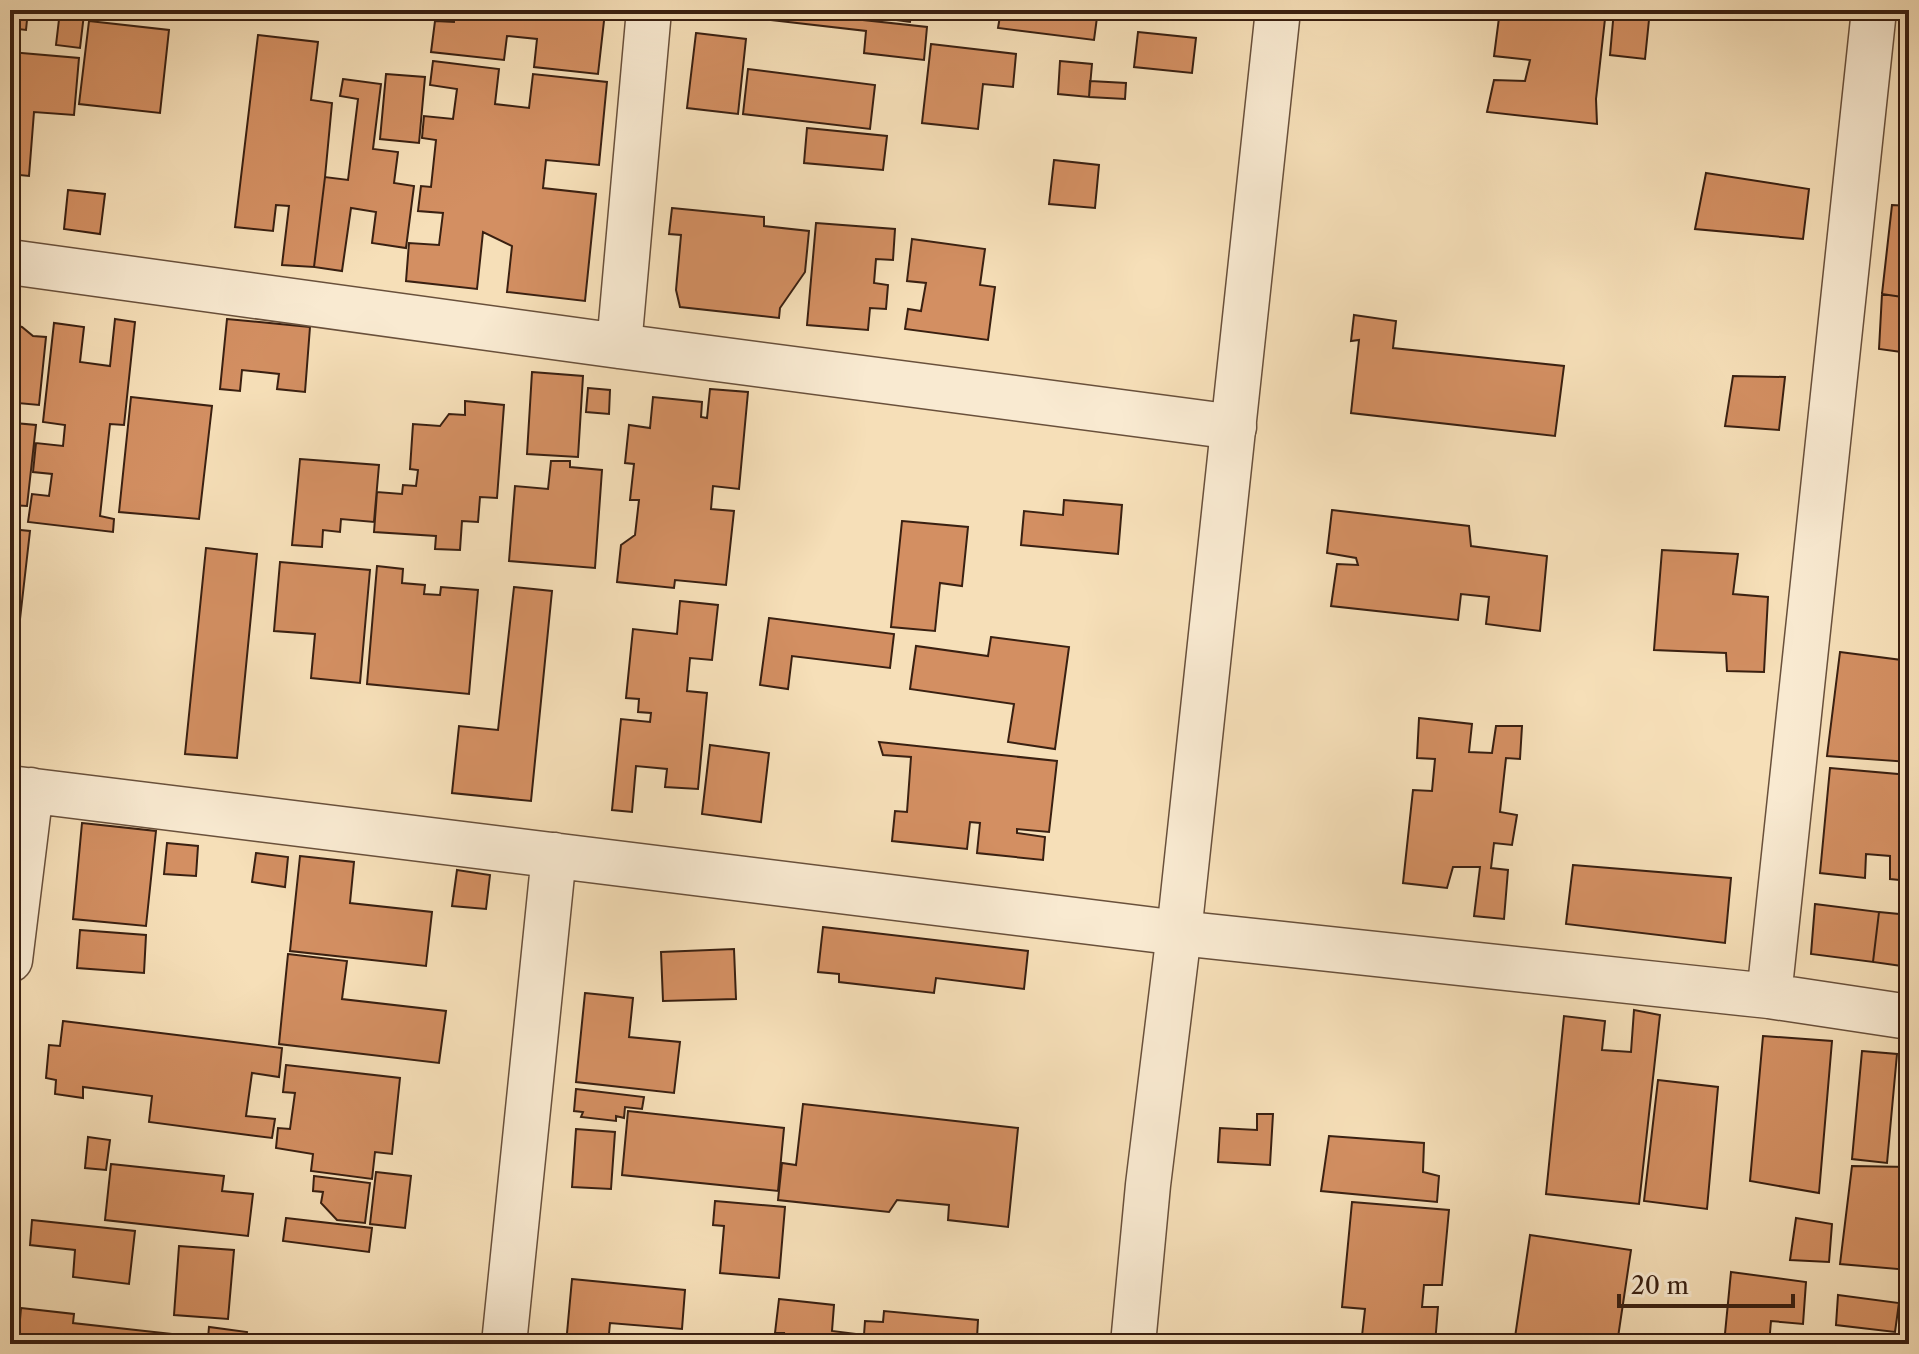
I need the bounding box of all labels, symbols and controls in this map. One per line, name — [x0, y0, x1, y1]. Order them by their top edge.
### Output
scale bar — [1619, 1258, 1793, 1308]
text: 20 m — [1631, 1271, 1689, 1300]

